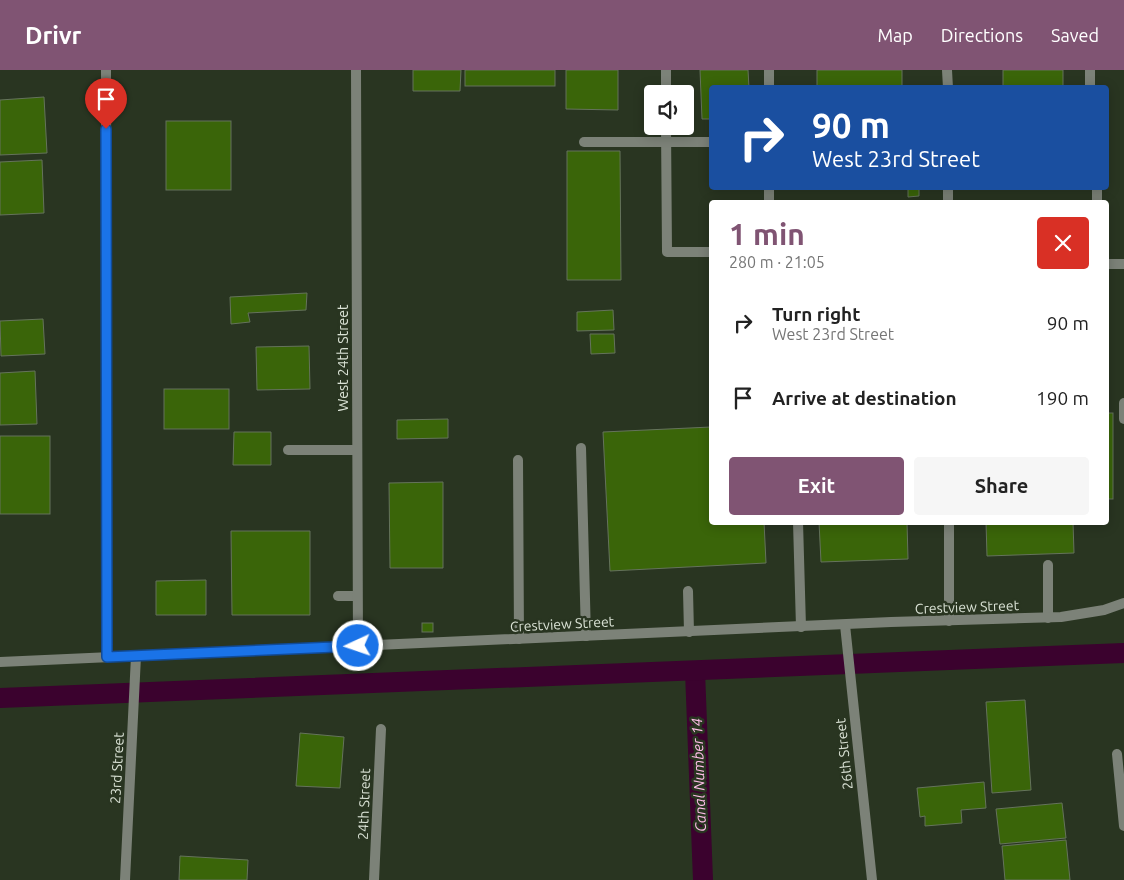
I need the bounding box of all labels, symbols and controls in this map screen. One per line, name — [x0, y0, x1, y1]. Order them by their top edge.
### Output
text: Drivr — [25, 22, 81, 49]
text: Map — [877, 25, 913, 45]
text: Directions — [941, 25, 1023, 45]
text: Saved — [1051, 25, 1099, 45]
pin — [85, 78, 127, 129]
icon: arrive — [92, 85, 120, 113]
map controls — [644, 85, 694, 135]
button: sound — [644, 85, 694, 135]
icon: right — [729, 105, 794, 170]
text: 90 m — [812, 105, 890, 145]
text: West 23rd Street — [812, 146, 980, 171]
text: 1 min — [729, 217, 805, 251]
button: close — [1037, 217, 1089, 269]
text: 280 m · 21:05 — [729, 253, 825, 271]
text: Turn right — [772, 303, 860, 325]
street label: West 24th Street — [335, 304, 351, 411]
icon: right — [729, 309, 757, 337]
text: 90 m — [1047, 312, 1089, 334]
text: West 23rd Street — [772, 325, 894, 343]
icon: arrive — [729, 384, 757, 412]
text: Arrive at destination — [772, 387, 957, 409]
text: 190 m — [1036, 387, 1089, 409]
button: Exit — [729, 457, 904, 515]
button: Share — [914, 457, 1089, 515]
street label: Crestview Street — [915, 597, 1020, 617]
street label: Crestview Street — [509, 613, 615, 635]
position arrow — [331, 619, 383, 671]
street label: 26th Street — [832, 717, 856, 790]
water label: Canal Number 14 — [688, 718, 709, 832]
street label: 23rd Street — [107, 731, 127, 804]
street label: 24th Street — [355, 767, 373, 840]

